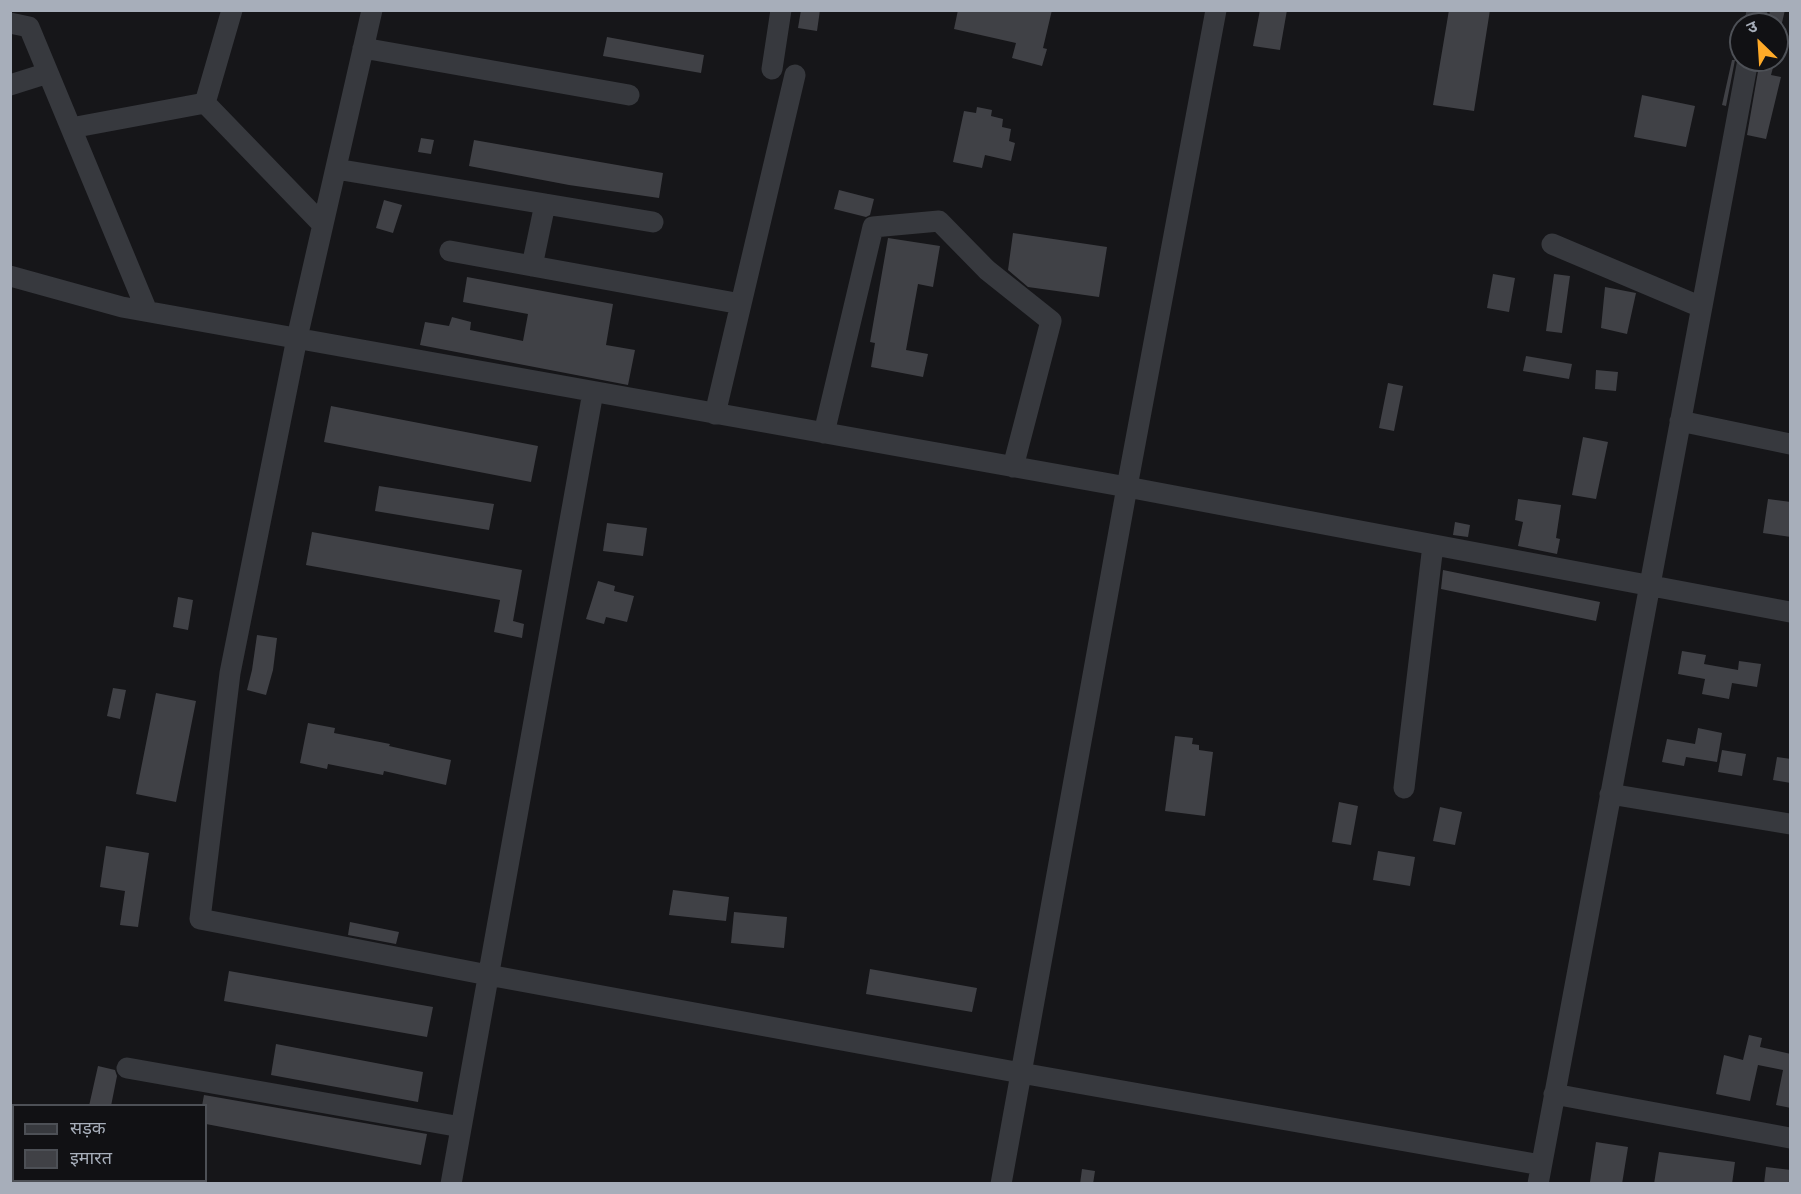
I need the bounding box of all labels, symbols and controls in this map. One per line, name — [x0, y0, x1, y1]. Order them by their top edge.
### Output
north arrow — [1729, 12, 1789, 72]
text: उ — [1744, 16, 1760, 38]
legend — [12, 1104, 207, 1182]
text: सड़क — [70, 1117, 106, 1139]
text: इमारत — [70, 1147, 112, 1169]

